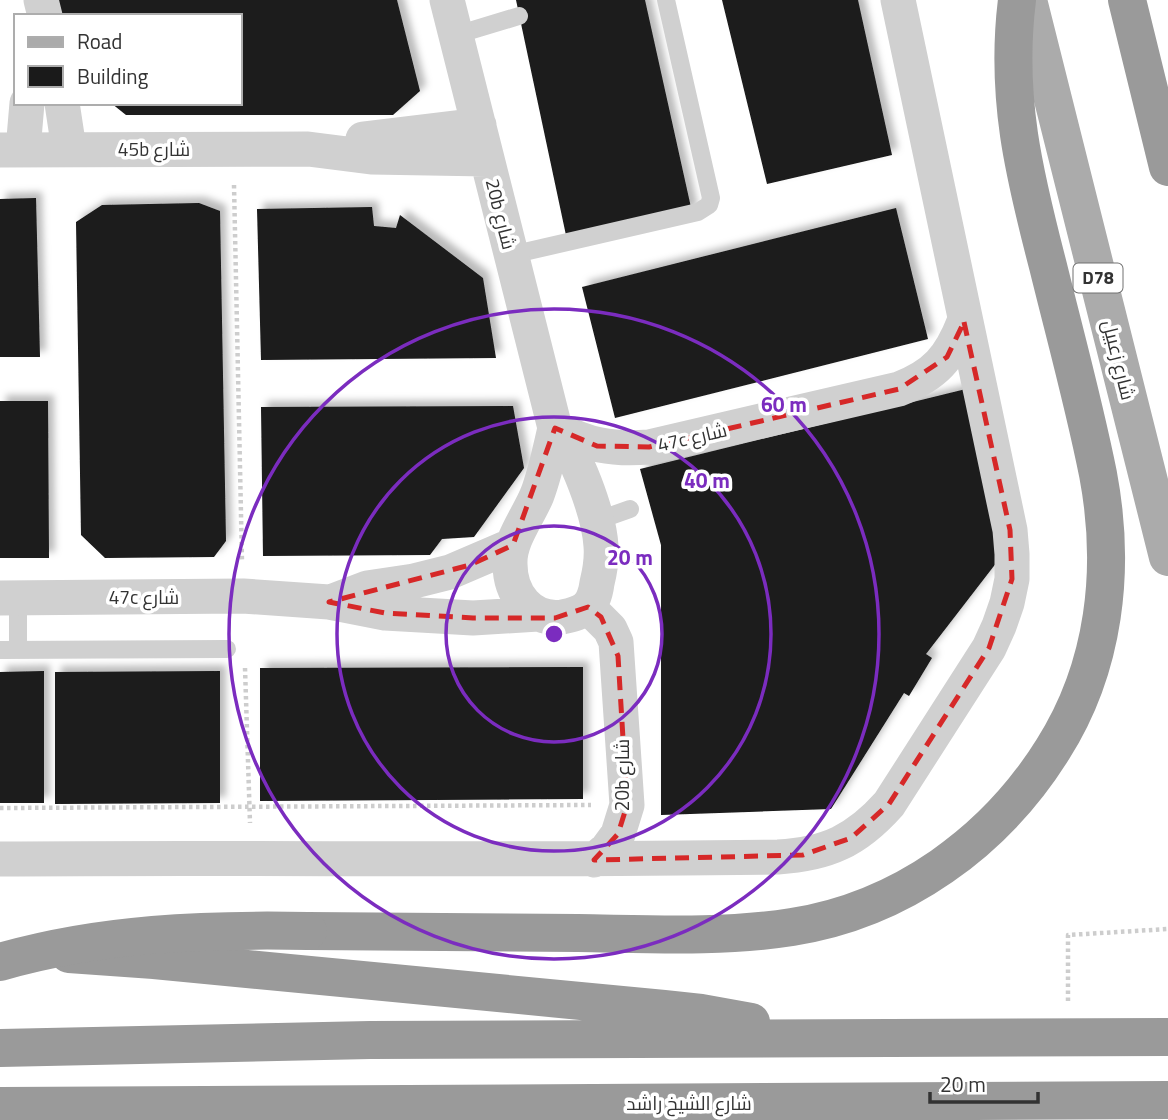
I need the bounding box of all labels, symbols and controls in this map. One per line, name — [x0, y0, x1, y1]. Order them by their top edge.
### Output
legend — [14, 14, 242, 105]
text: Road — [77, 25, 122, 57]
text: Building — [77, 60, 149, 92]
street label: 45b شارع — [118, 134, 190, 163]
street label: 20b شارع — [479, 175, 524, 252]
road number: D78 — [1074, 264, 1122, 292]
street label: شارع زعبيل — [1096, 317, 1143, 403]
text: 60 m — [761, 388, 807, 420]
street label: 47c شارع — [654, 414, 730, 459]
text: 40 m — [684, 464, 730, 496]
text: 20 m — [607, 541, 653, 573]
street label: 47c شارع — [109, 582, 179, 611]
centre of rings — [542, 622, 566, 646]
street label: 20b شارع — [607, 739, 636, 811]
scale bar — [930, 1060, 1038, 1104]
text: 20 m — [940, 1068, 986, 1100]
street label: شارع الشيخ راشد — [626, 1088, 752, 1117]

